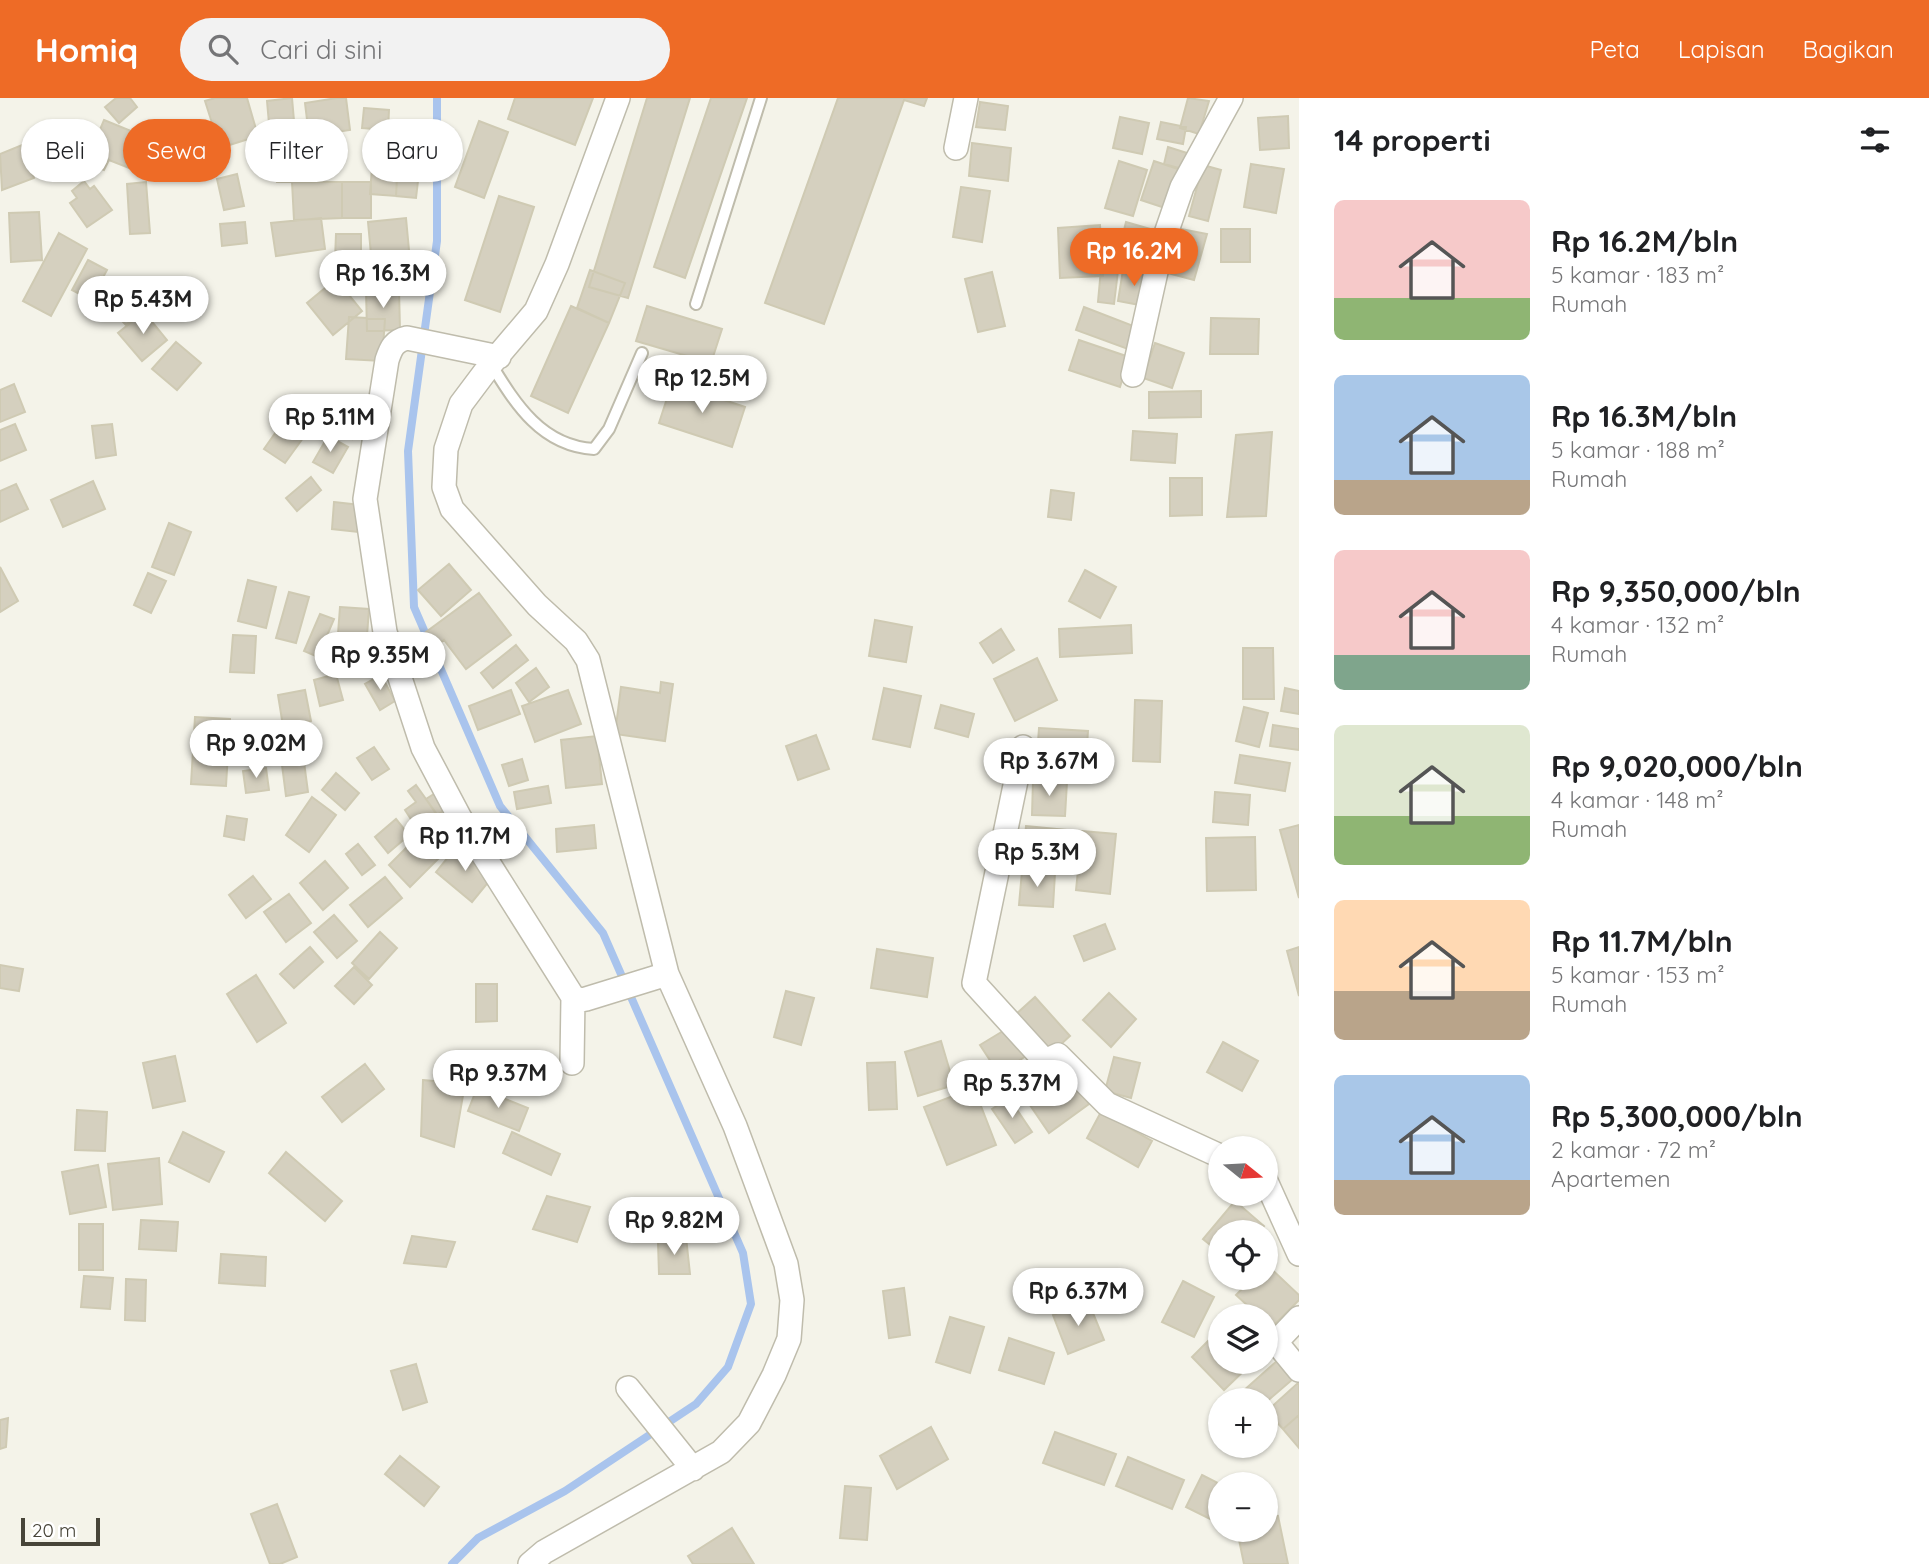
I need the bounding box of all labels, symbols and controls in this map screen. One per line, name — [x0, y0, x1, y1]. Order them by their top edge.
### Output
search box — [180, 18, 670, 81]
text: Homiq — [35, 29, 138, 70]
icon: search — [204, 30, 242, 68]
text: Cari di sini — [260, 33, 382, 66]
text: Peta — [1589, 34, 1640, 64]
text: Lapisan — [1678, 34, 1765, 64]
text: Bagikan — [1803, 34, 1894, 64]
chip: Beli — [21, 119, 109, 182]
chip: Sewa — [123, 119, 231, 182]
chip: Filter — [245, 119, 348, 182]
chip: Baru — [362, 119, 463, 182]
text: 14 properti — [1334, 121, 1491, 159]
icon: filters — [1856, 121, 1894, 159]
text: Rp 16.2M/bln — [1551, 222, 1738, 260]
pin: Rp 16.2M — [1062, 228, 1206, 288]
icon: home — [1390, 228, 1474, 312]
text: Rp 16.2M — [1086, 236, 1182, 265]
pin: Rp 16.3M — [311, 250, 455, 310]
text: Rp 16.3M — [335, 258, 431, 287]
text: 5 kamar · 183 m² — [1551, 260, 1724, 289]
pin: Rp 5.43M — [71, 276, 215, 336]
text: Rp 5.43M — [94, 284, 192, 313]
text: Rumah — [1551, 289, 1627, 318]
pin: Rp 12.5M — [630, 356, 774, 415]
text: Rp 12.5M — [654, 363, 750, 392]
pin: Rp 5.11M — [258, 394, 402, 454]
text: Rp 16.3M/bln — [1551, 397, 1737, 435]
text: Rp 5.11M — [285, 402, 375, 431]
icon: home — [1390, 403, 1474, 487]
text: 5 kamar · 188 m² — [1551, 435, 1725, 464]
text: Rumah — [1551, 464, 1627, 493]
text: Rp 9,350,000/bln — [1551, 572, 1801, 610]
icon: home — [1390, 578, 1474, 662]
text: 4 kamar · 132 m² — [1551, 610, 1724, 639]
pin: Rp 9.35M — [308, 632, 452, 692]
text: Rumah — [1551, 639, 1627, 668]
text: Rp 9.35M — [331, 640, 430, 669]
pin: Rp 9.02M — [184, 720, 328, 780]
text: Rp 9.02M — [206, 728, 306, 757]
pin: Rp 3.67M — [977, 738, 1121, 798]
text: Rp 3.67M — [1000, 746, 1098, 775]
text: Rp 9,020,000/bln — [1551, 747, 1803, 785]
icon: home — [1390, 753, 1474, 837]
text: 4 kamar · 148 m² — [1551, 785, 1724, 814]
pin: Rp 11.7M — [393, 814, 537, 873]
text: Rumah — [1551, 814, 1627, 843]
text: Rp 11.7M — [419, 821, 511, 850]
pin: Rp 5.3M — [972, 830, 1102, 889]
text: Rp 5.3M — [994, 837, 1080, 866]
text: Rp 11.7M/bln — [1551, 922, 1733, 960]
icon: home — [1390, 928, 1474, 1012]
text: 5 kamar · 153 m² — [1551, 960, 1724, 989]
text: Rumah — [1551, 989, 1627, 1018]
pin: Rp 9.37M — [426, 1051, 570, 1110]
text: Rp 9.37M — [449, 1058, 547, 1087]
pin: Rp 5.37M — [940, 1060, 1084, 1120]
text: Rp 5.37M — [963, 1068, 1061, 1097]
text: Rp 5,300,000/bln — [1551, 1097, 1803, 1135]
icon: home — [1390, 1103, 1474, 1187]
text: 2 kamar · 72 m² — [1551, 1135, 1716, 1164]
north arrow — [1208, 1136, 1278, 1206]
map controls — [1208, 1136, 1278, 1542]
text: Apartemen — [1551, 1164, 1671, 1193]
pin: Rp 9.82M — [602, 1198, 746, 1257]
text: Rp 9.82M — [624, 1205, 724, 1234]
button: locate — [1208, 1220, 1278, 1290]
pin: Rp 6.37M — [1006, 1268, 1150, 1328]
text: Rp 6.37M — [1029, 1276, 1127, 1305]
button: layers — [1208, 1304, 1278, 1374]
button: + — [1208, 1388, 1278, 1458]
button: − — [1208, 1472, 1278, 1542]
scale bar — [21, 1515, 100, 1547]
text: 20 m — [32, 1518, 76, 1542]

